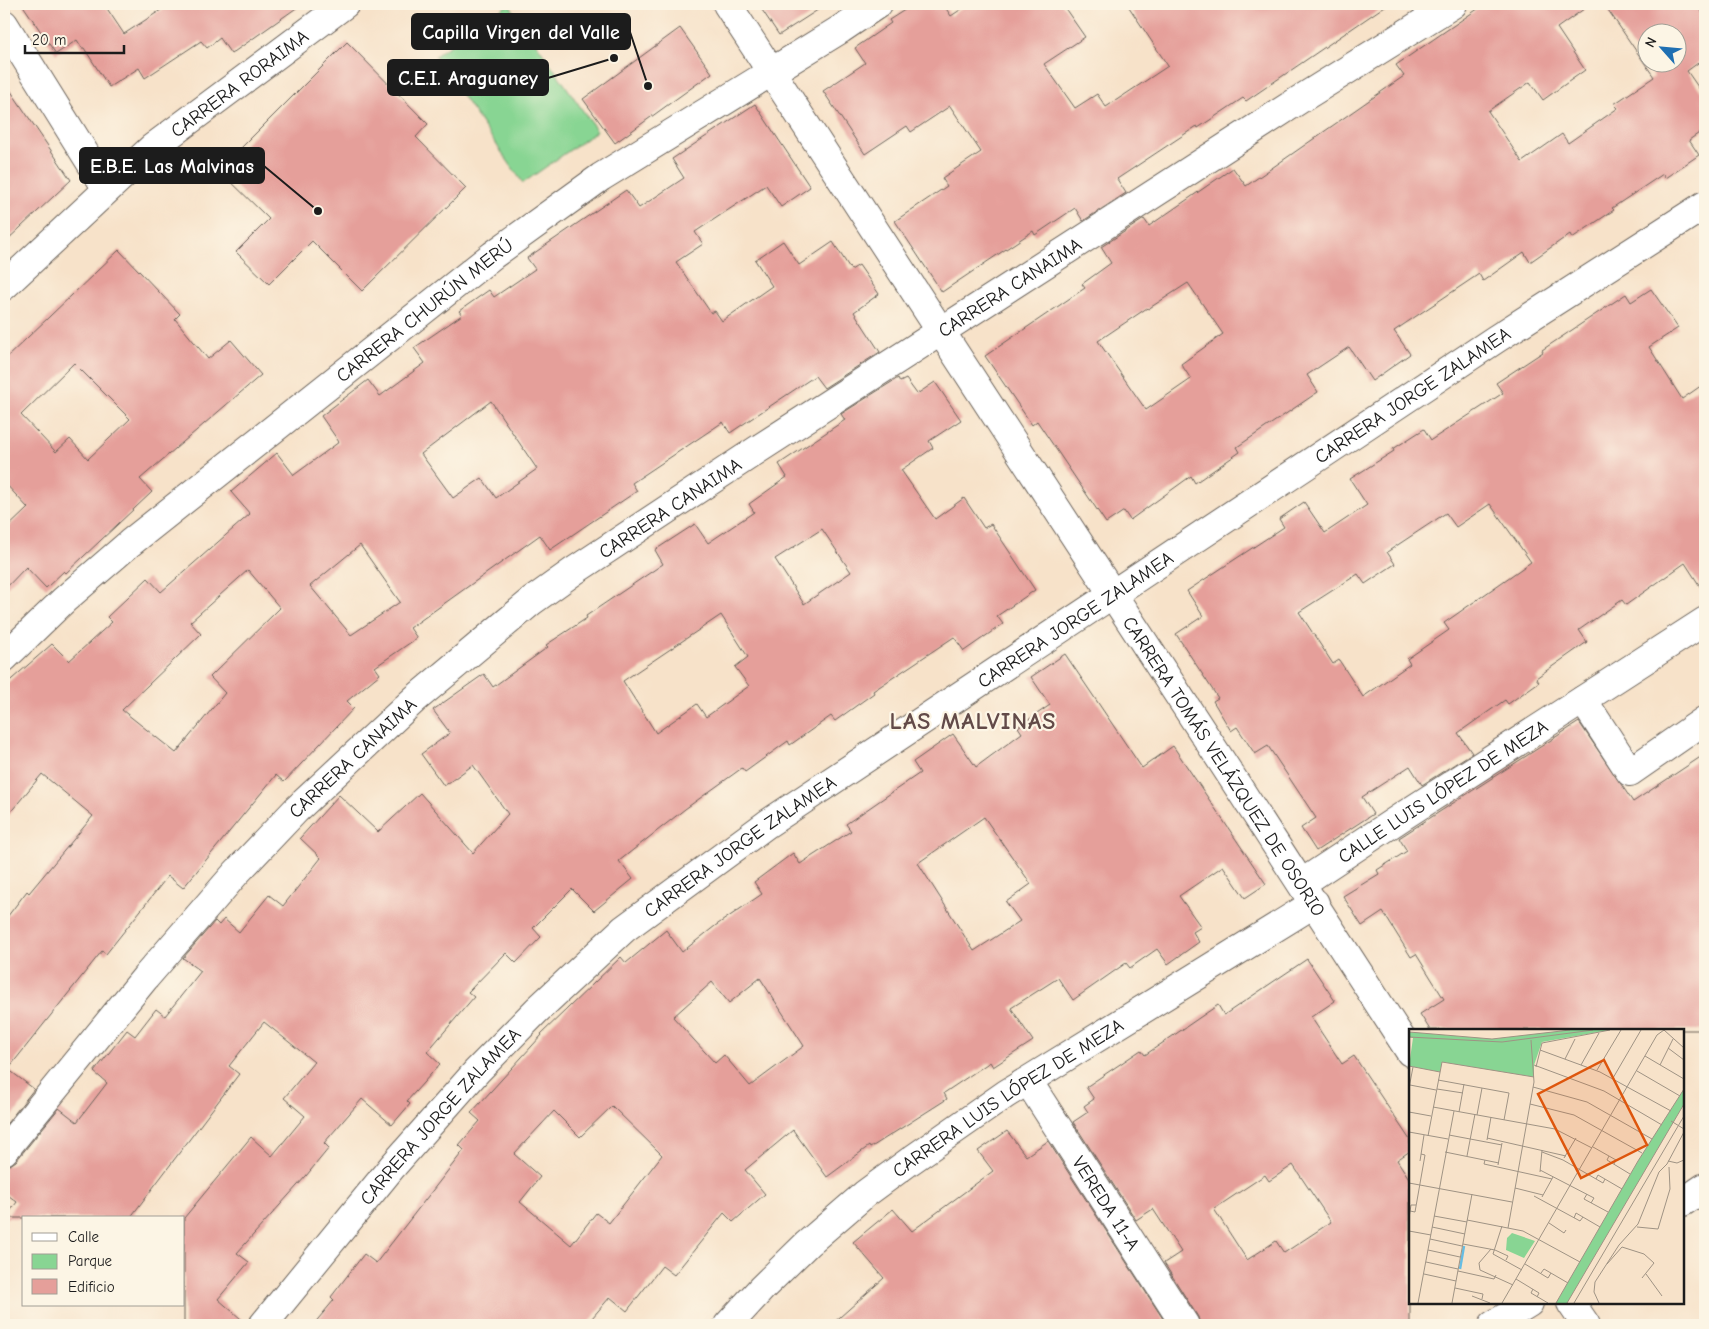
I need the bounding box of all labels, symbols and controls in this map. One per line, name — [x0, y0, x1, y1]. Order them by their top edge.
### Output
callout: Capilla Virgen del Valle — [412, 14, 630, 49]
text: Capilla Virgen del Valle — [422, 21, 620, 44]
scale bar — [25, 22, 124, 54]
north arrow — [1636, 22, 1686, 72]
street label: CARRERA RORAIMA — [167, 25, 313, 142]
text: 20 m — [32, 31, 66, 49]
text: N — [1641, 34, 1661, 50]
callout: C.E.I. Araguaney — [388, 60, 548, 95]
text: C.E.I. Araguaney — [398, 67, 539, 90]
callout: E.B.E. Las Malvinas — [80, 148, 264, 183]
text: E.B.E. Las Malvinas — [90, 155, 254, 178]
street label: CARRERA CANAIMA — [934, 233, 1086, 342]
street label: CARRERA CHURÚN MERÚ — [332, 234, 518, 387]
street label: CARRERA JORGE ZALAMEA — [1311, 323, 1515, 469]
street label: CARRERA CANAIMA — [595, 453, 746, 563]
street label: CARRERA JORGE ZALAMEA — [974, 547, 1178, 693]
street label: CARRERA TOMÁS VELÁZQUEZ DE OSORIO — [1118, 612, 1330, 921]
street label: CARRERA CANAIMA — [284, 694, 421, 823]
district label: LAS MALVINAS — [890, 707, 1056, 735]
street label: CALLE LUIS LÓPEZ DE MEZA — [1334, 716, 1552, 868]
street label: CARRERA JORGE ZALAMEA — [640, 771, 840, 923]
street label: CARRERA LUIS LÓPEZ DE MEZA — [888, 1014, 1127, 1182]
street label: CARRERA JORGE ZALAMEA — [356, 1023, 526, 1210]
inset map — [1409, 1029, 1684, 1304]
street label: VEREDA 11-A — [1067, 1152, 1144, 1255]
legend — [22, 1216, 185, 1306]
text: Calle — [68, 1228, 100, 1246]
text: Parque — [68, 1252, 113, 1270]
text: Edificio — [68, 1278, 115, 1296]

